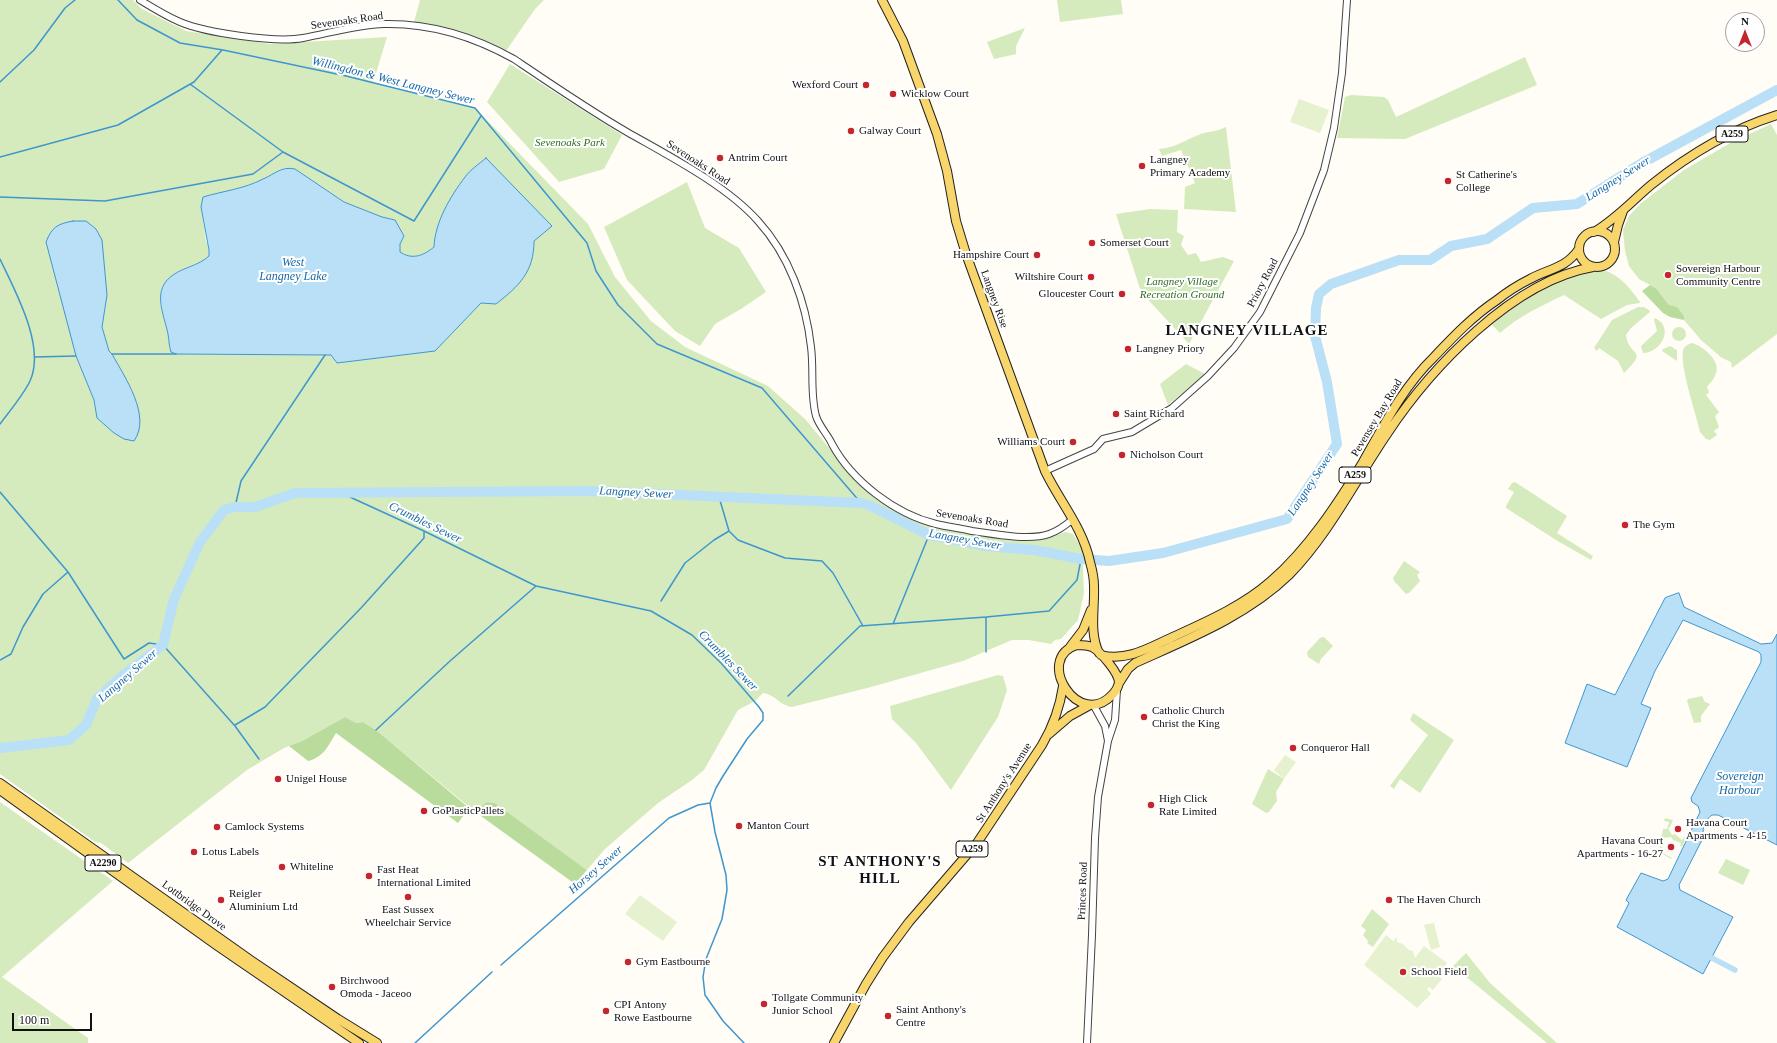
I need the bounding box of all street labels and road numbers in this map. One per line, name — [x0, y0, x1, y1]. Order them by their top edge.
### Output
street label: Sevenoaks Road — [310, 9, 384, 33]
road number: A259 — [1716, 126, 1748, 142]
street label: Sevenoaks Road — [664, 138, 732, 188]
street label: Priory Road — [1245, 256, 1281, 310]
street label: Langney Rise — [977, 268, 1011, 330]
street label: Pevensey Bay Road — [1349, 377, 1405, 459]
road number: A259 — [1339, 467, 1371, 483]
street label: Sevenoaks Road — [935, 507, 1009, 531]
street label: St Anthony's Avenue — [973, 740, 1035, 826]
road number: A259 — [956, 841, 988, 857]
road number: A2290 — [85, 855, 121, 871]
street label: Princes Road — [1075, 862, 1091, 920]
street label: Lottbridge Drove — [159, 878, 229, 934]

